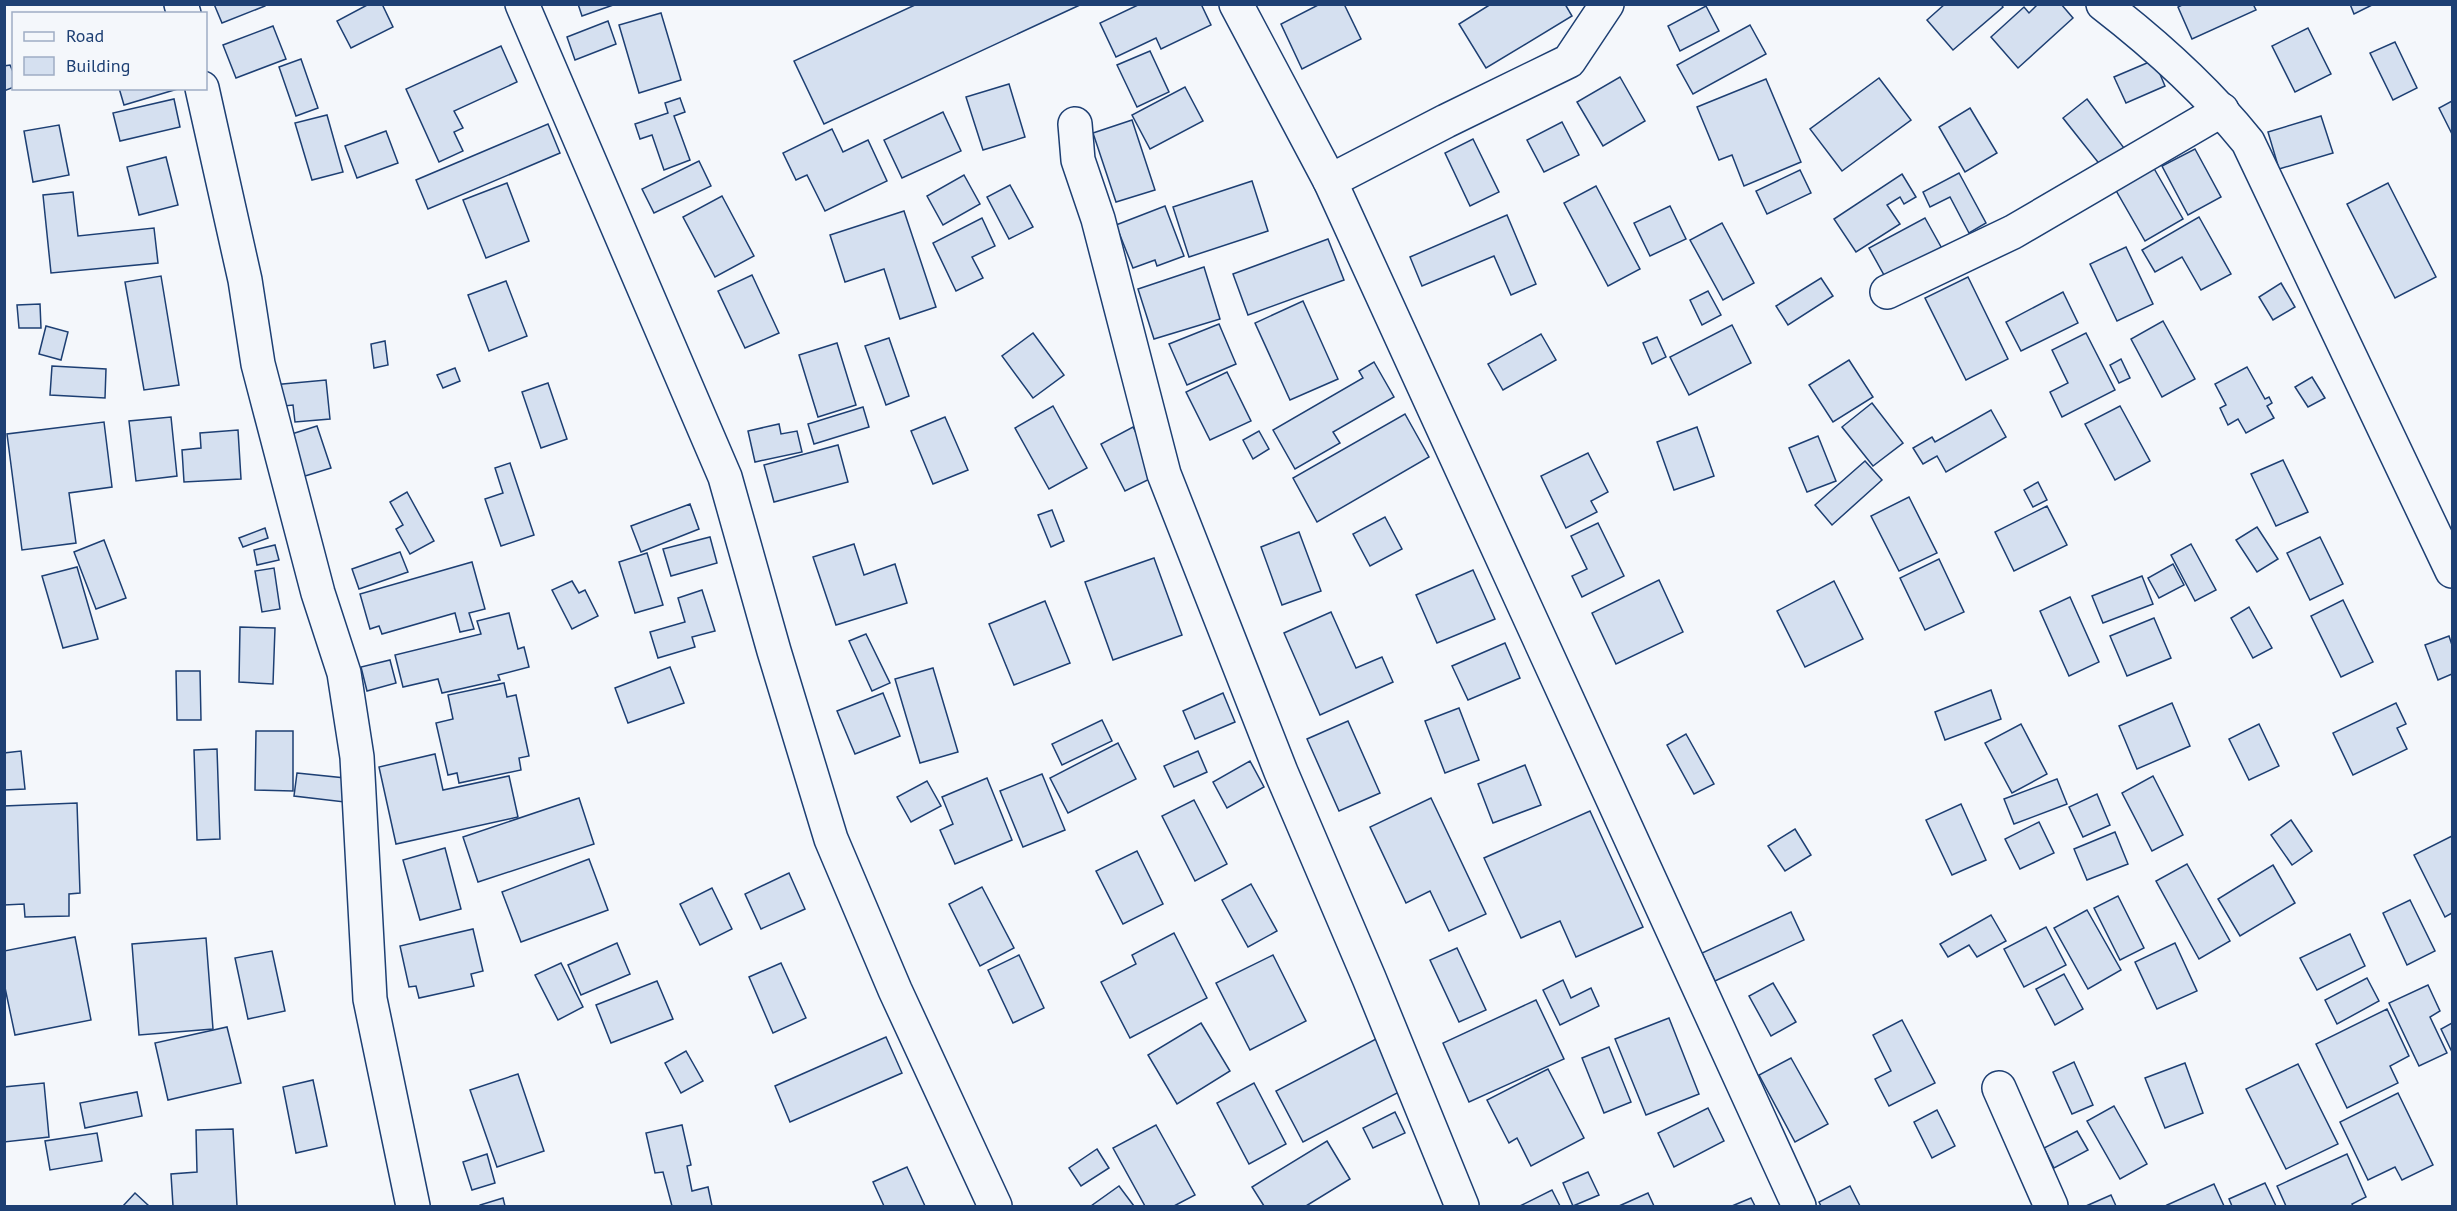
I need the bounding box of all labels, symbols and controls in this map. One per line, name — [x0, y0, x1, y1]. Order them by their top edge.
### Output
legend — [12, 12, 207, 90]
text: Road — [66, 24, 104, 47]
text: Building — [66, 54, 130, 77]

